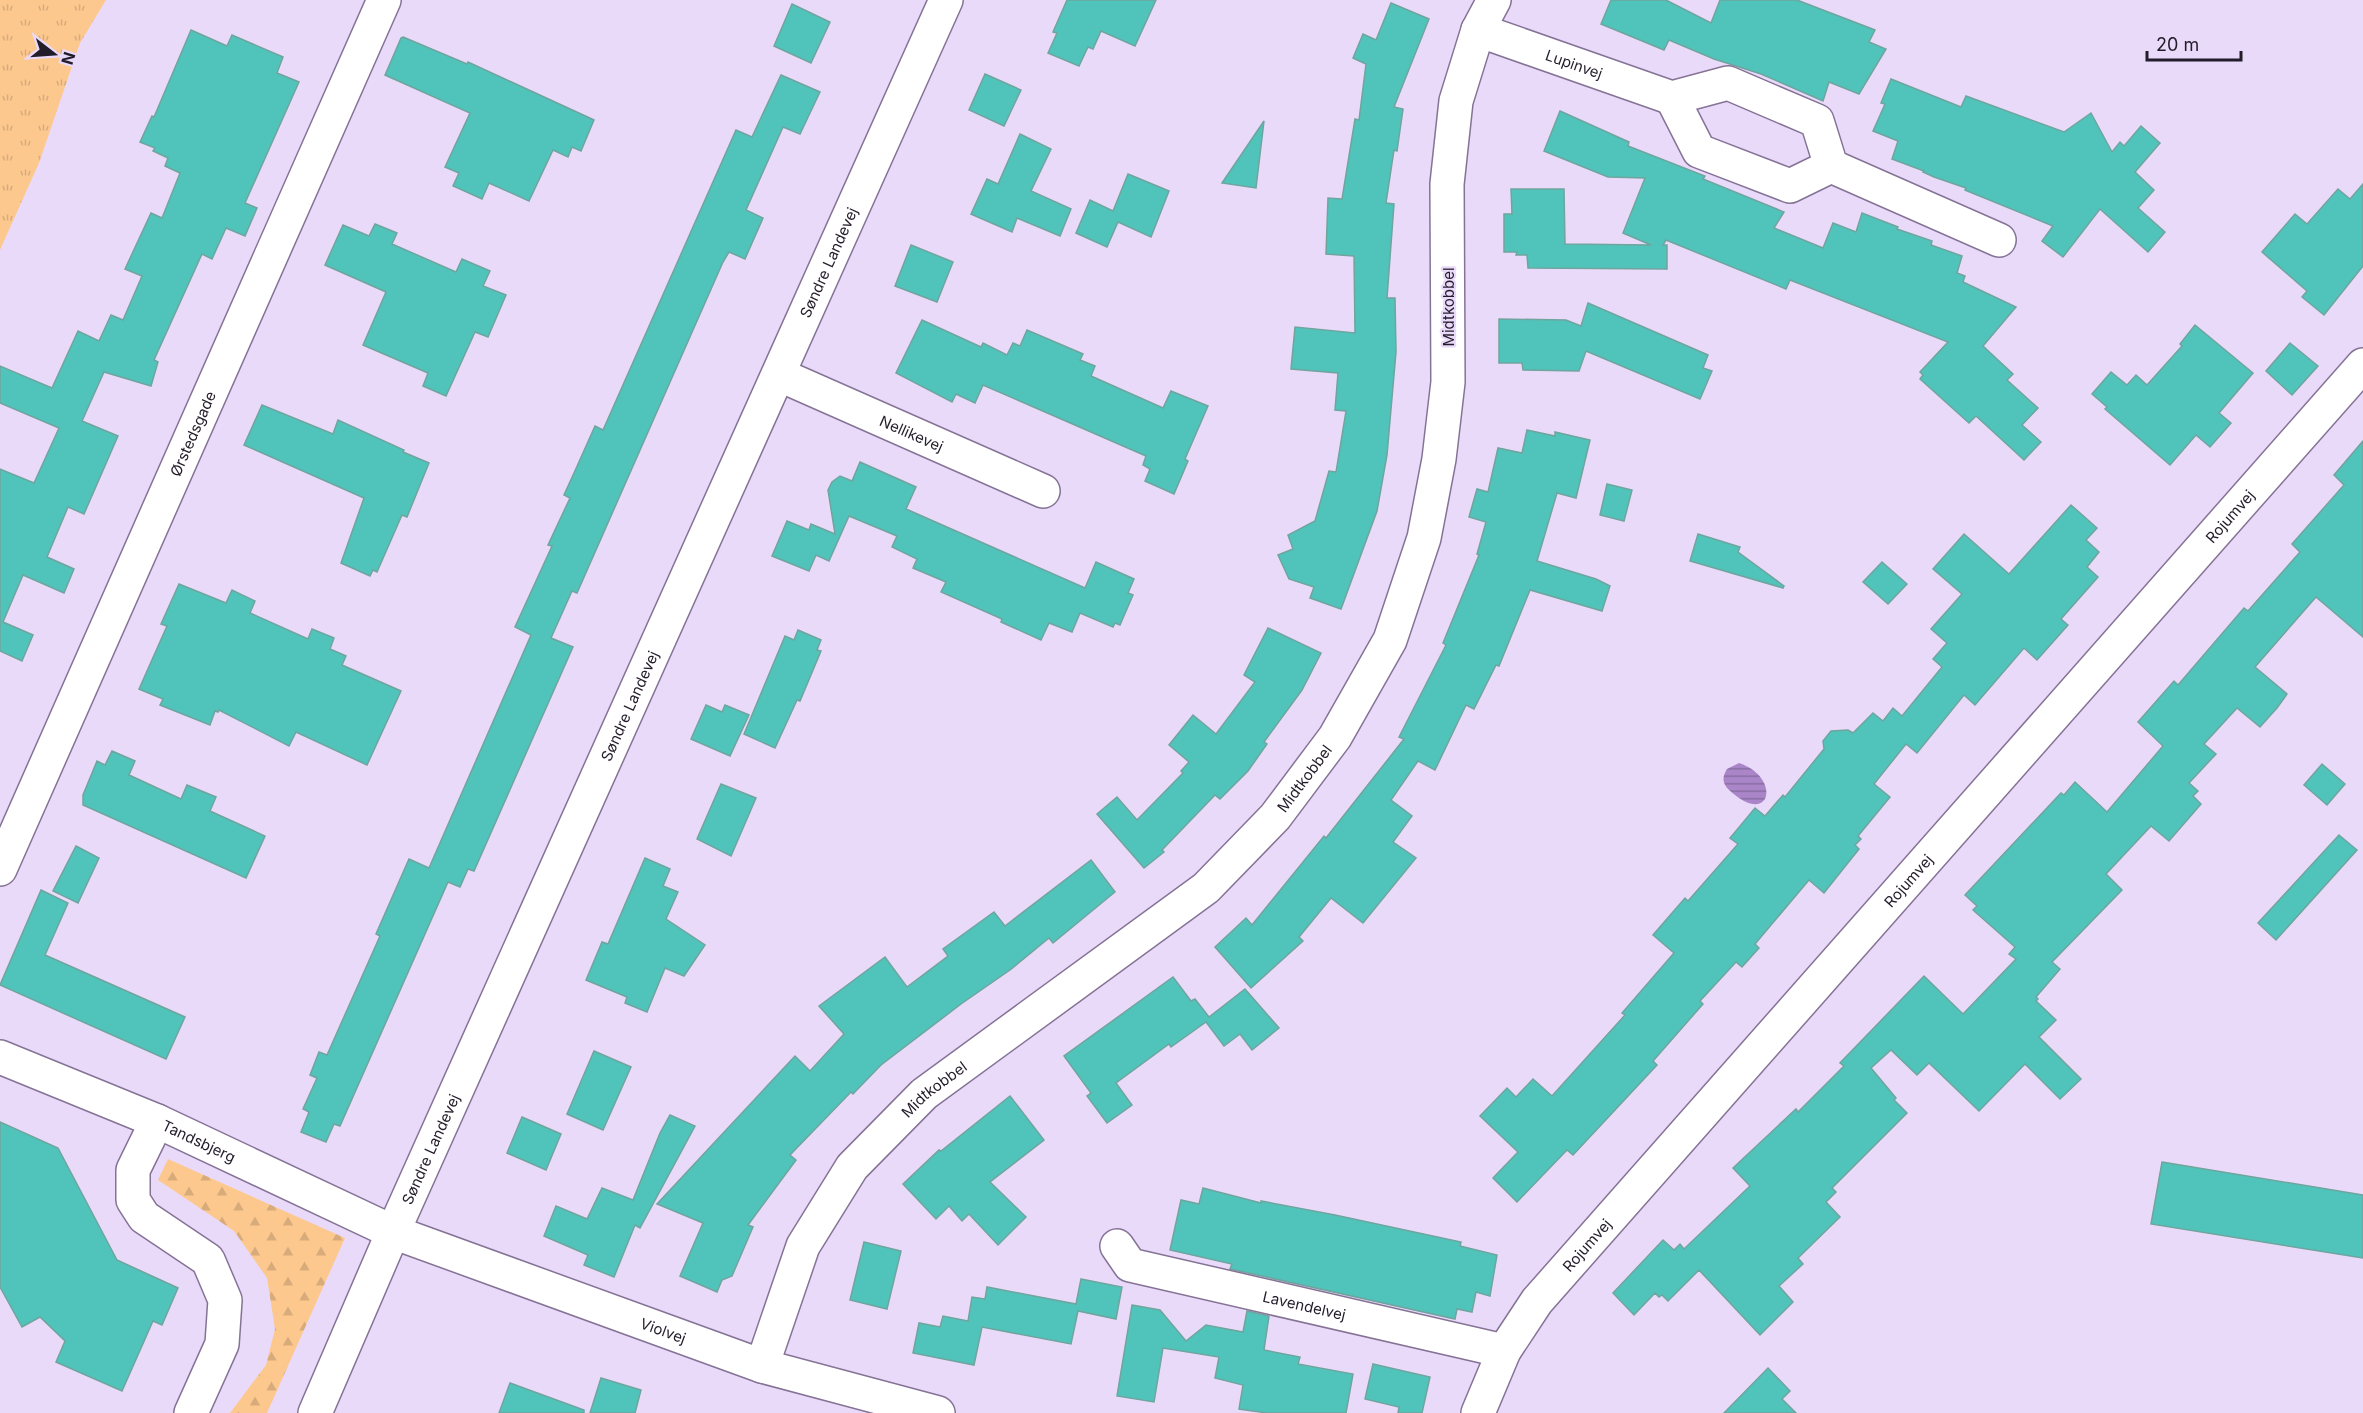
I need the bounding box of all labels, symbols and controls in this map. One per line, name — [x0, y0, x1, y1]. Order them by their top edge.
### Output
north arrow — [24, 24, 84, 84]
scale bar — [2147, 24, 2242, 62]
text: 20 m — [2156, 34, 2199, 55]
street label: Lupinvej — [1543, 45, 1605, 83]
text: N — [57, 50, 80, 67]
street label: Søndre Landevej — [795, 204, 861, 320]
street label: Midtkobbel — [1439, 267, 1458, 347]
street label: Ørstedsgade — [165, 388, 220, 479]
street label: Nellikevej — [877, 411, 947, 455]
street label: Rojumvej — [2201, 486, 2258, 547]
street label: Søndre Landevej — [596, 647, 662, 764]
street label: Midtkobbel — [1273, 741, 1335, 816]
street label: Rojumvej — [1880, 850, 1937, 911]
street label: Midtkobbel — [897, 1057, 970, 1121]
street label: Søndre Landevej — [397, 1091, 463, 1207]
street label: Tandsbjerg — [159, 1115, 239, 1166]
street label: Rojumvej — [1558, 1214, 1615, 1275]
street label: Lavendelvej — [1261, 1286, 1348, 1324]
street label: Violvej — [638, 1313, 689, 1347]

